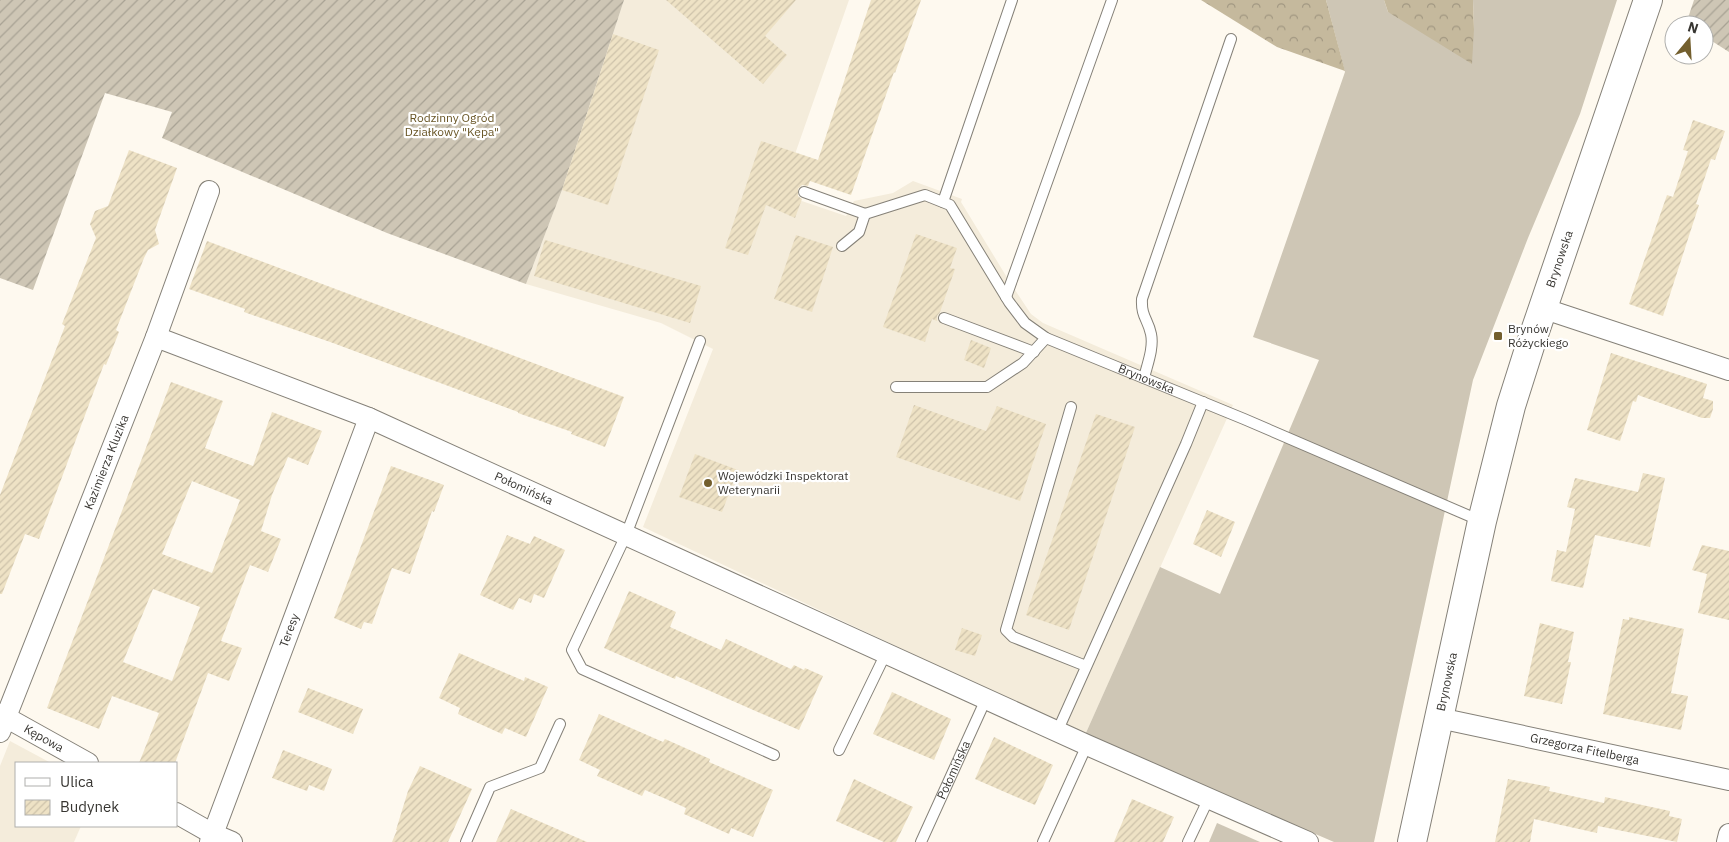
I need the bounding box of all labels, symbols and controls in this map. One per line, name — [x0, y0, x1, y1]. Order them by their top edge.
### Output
north arrow — [1664, 15, 1714, 65]
text: N — [1685, 18, 1701, 38]
park label: Rodzinny Ogród Działkowy "Kępa" — [405, 110, 499, 139]
street label: Brynowska — [1542, 228, 1576, 289]
place label: Brynów Różyckiego — [1508, 321, 1569, 350]
marker: Brynów Różyckiego — [1492, 330, 1504, 342]
street label: Brynowska — [1116, 360, 1177, 397]
street label: Kazimierza Kluzika — [81, 412, 132, 512]
street label: Połomińska — [492, 468, 556, 508]
place label: Wojewódzki Inspektorat Weterynarii — [718, 468, 848, 497]
marker: Wojewódzki Inspektorat Weterynarii — [702, 477, 714, 489]
street label: Teresy — [276, 611, 302, 649]
street label: Brynowska — [1433, 650, 1460, 712]
street label: Kępowa — [21, 721, 67, 755]
street label: Grzegorza Fitelberga — [1529, 730, 1641, 768]
street label: Połomińska — [933, 738, 973, 802]
legend — [15, 762, 178, 827]
text: Ulica — [60, 772, 94, 791]
text: Budynek — [60, 797, 119, 816]

